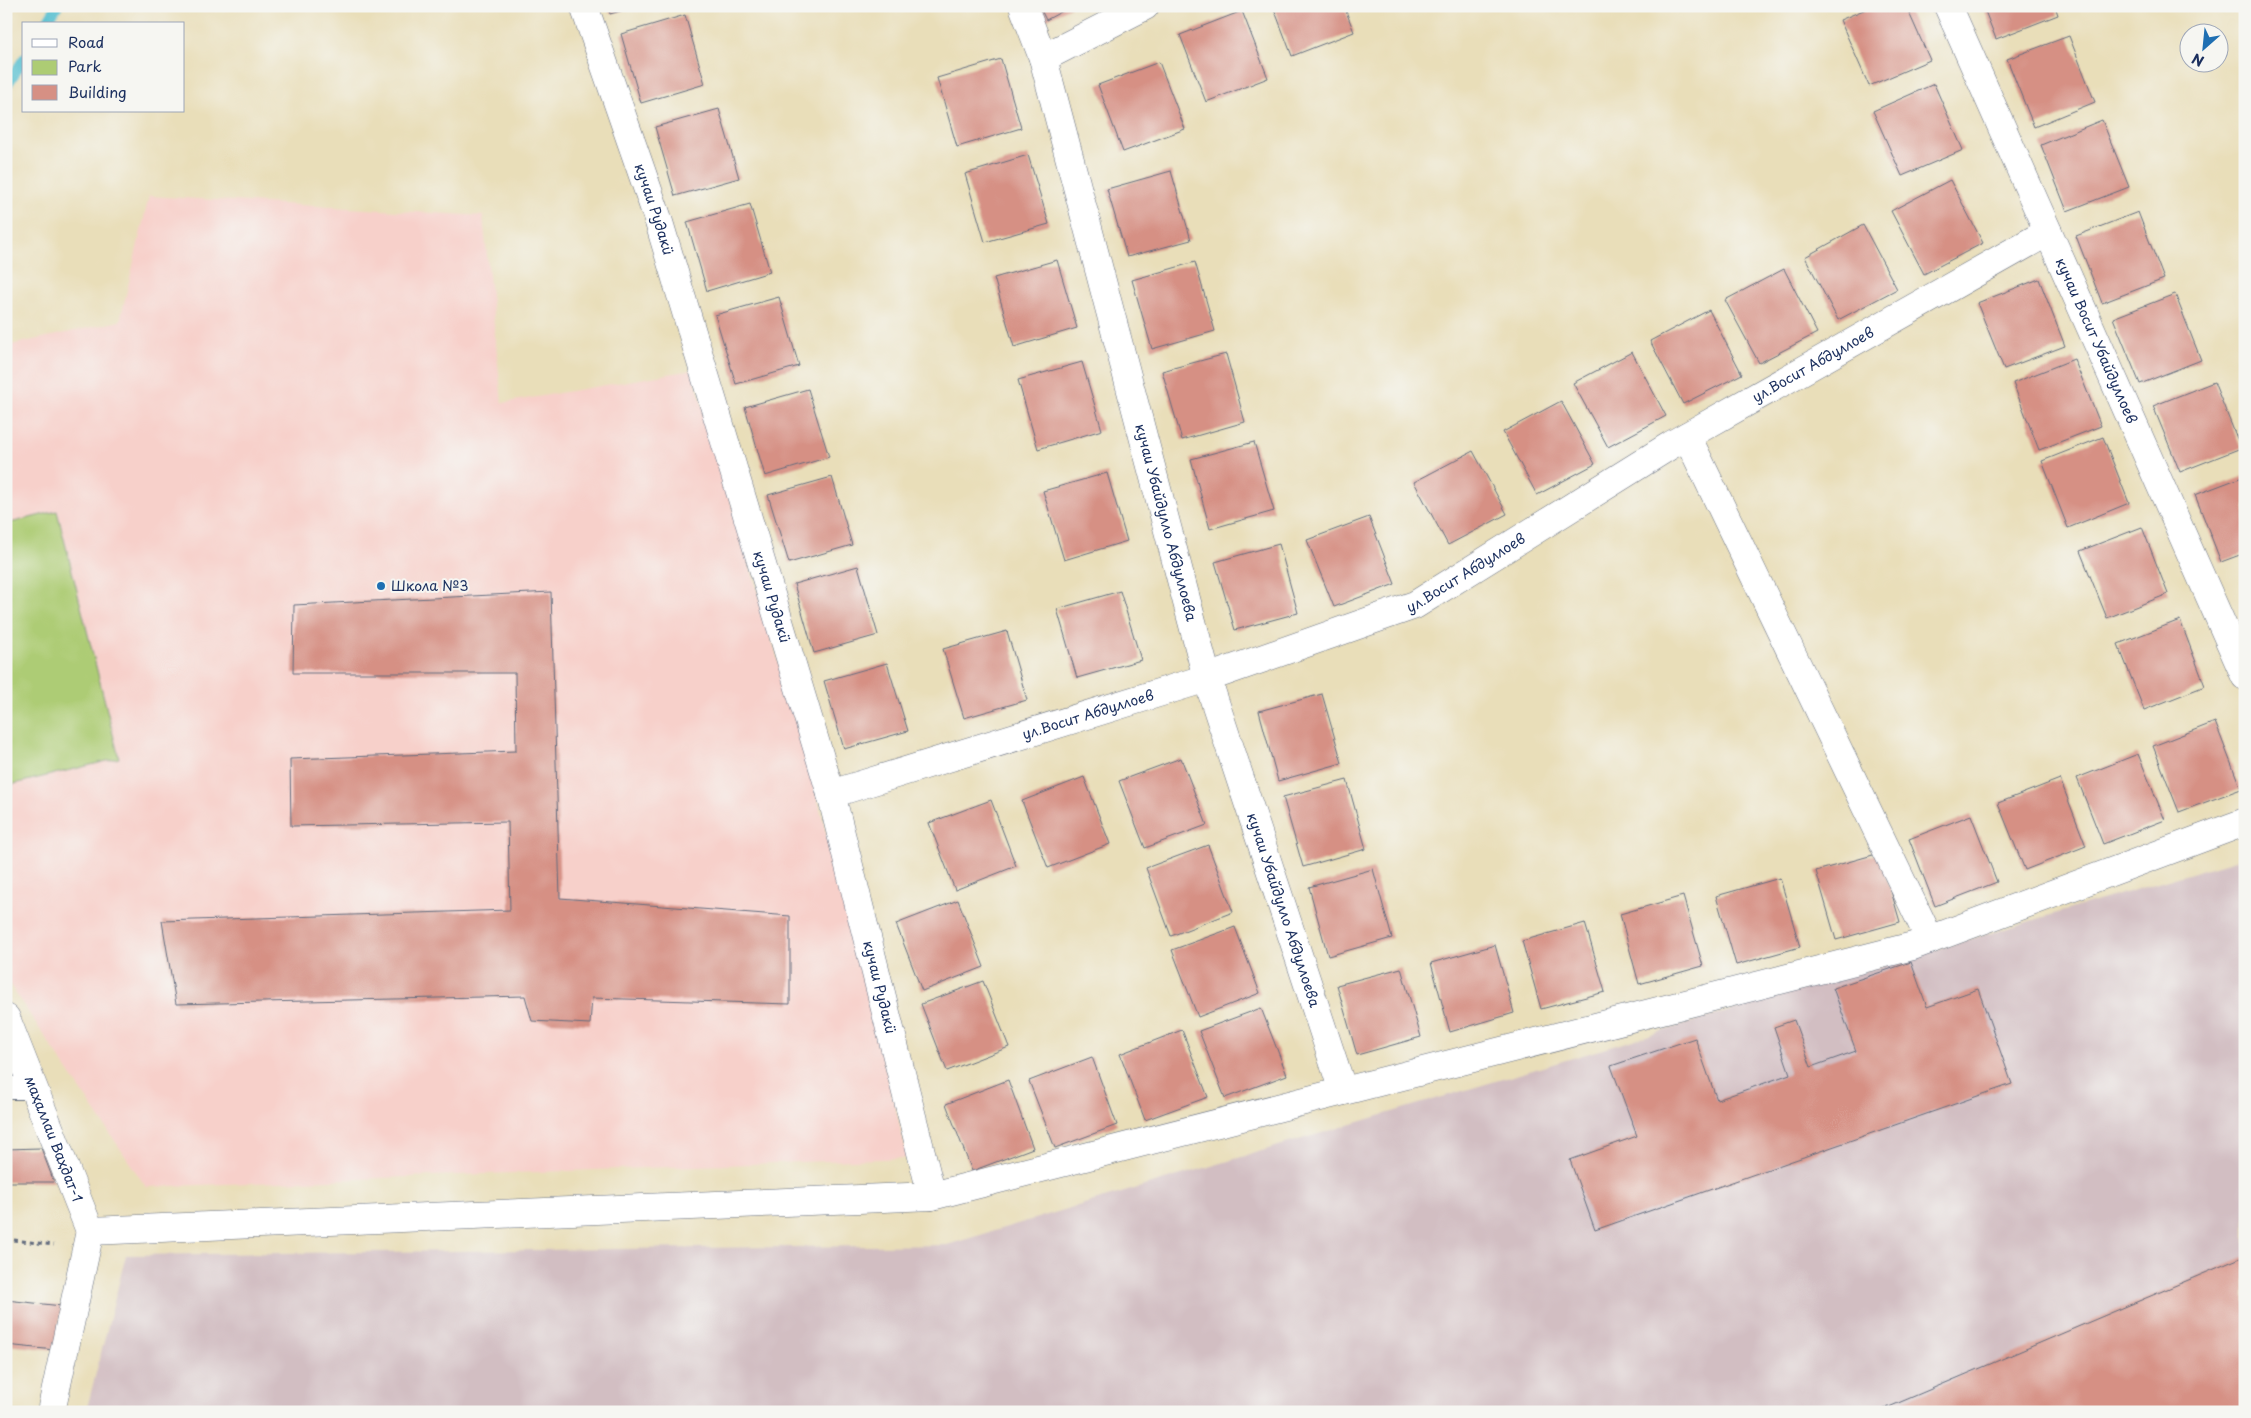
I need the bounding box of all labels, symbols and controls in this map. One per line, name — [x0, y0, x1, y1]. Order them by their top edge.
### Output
legend — [22, 22, 185, 112]
north arrow — [2178, 22, 2228, 72]
text: Road — [68, 30, 104, 53]
text: N — [2188, 48, 2208, 72]
text: Park — [68, 54, 102, 77]
text: Building — [68, 80, 127, 103]
street label: кучаи Рудакӣ — [629, 160, 679, 258]
street label: кучаи Восит Убайдуллоев — [2051, 254, 2143, 427]
street label: ул.Восит Абдуллоев — [1748, 322, 1877, 407]
street label: кучаи Убайдулло Абдуллоева — [1130, 421, 1203, 624]
street label: ул.Восит Абдуллоев — [1404, 528, 1529, 617]
street label: кучаи Рудакӣ — [748, 548, 796, 645]
place label: Школа №3 — [391, 575, 469, 596]
marker: Школа №3 — [375, 580, 387, 592]
street label: ул.Восит Абдуллоев — [1020, 684, 1156, 744]
street label: кучаи Убайдулло Абдуллоева — [1242, 810, 1326, 1010]
street label: кучаи Рудакӣ — [858, 938, 902, 1036]
street label: маҳаллаи Ваҳдат-1 — [20, 1073, 88, 1205]

